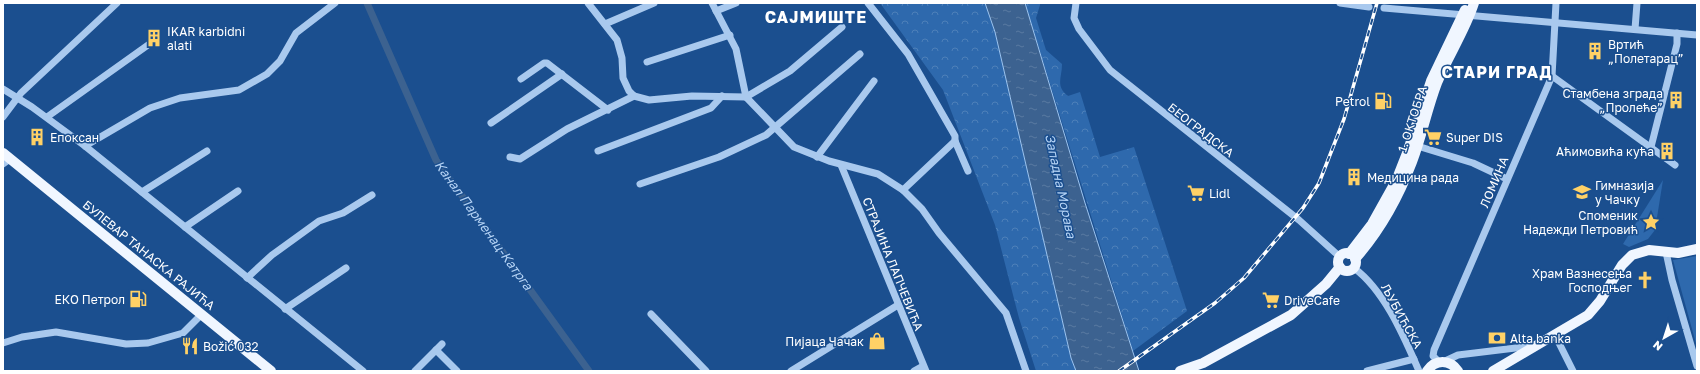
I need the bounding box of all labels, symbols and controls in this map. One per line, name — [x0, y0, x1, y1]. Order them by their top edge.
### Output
district label: САЈМИШТЕ — [765, 7, 867, 27]
place label: IKAR karbidni alati — [167, 24, 245, 53]
building icon: IKAR karbidni alati — [144, 28, 164, 48]
place label: Вртић „Полетарац” — [1608, 37, 1684, 66]
building icon: Вртић „Полетарац” — [1585, 41, 1605, 61]
district label: СТАРИ ГРАД — [1441, 62, 1553, 82]
street label: 1. ОКТОБРА — [1394, 84, 1430, 154]
place label: Стамбена зграда „Пролеће” — [1562, 86, 1663, 115]
building icon: Стамбена зграда „Пролеће” — [1666, 90, 1686, 110]
fuel station icon: Petrol — [1373, 91, 1393, 111]
place label: Petrol — [1335, 94, 1370, 109]
street label: БЕОГРАДСКА — [1165, 100, 1237, 160]
building icon: Епоксан — [27, 127, 47, 147]
supermarket icon: Super DIS — [1423, 127, 1443, 147]
place label: Епоксан — [50, 130, 99, 145]
place label: Super DIS — [1446, 130, 1503, 145]
water label: Западна Морава — [1042, 132, 1080, 240]
building icon: Аћимовића кућа — [1657, 141, 1677, 161]
place label: Аћимовића кућа — [1556, 144, 1654, 159]
street label: ЛОМИНА — [1477, 154, 1511, 210]
water label: Канал Парменац-Катрга — [432, 157, 537, 293]
building icon: Медицина рада — [1344, 167, 1364, 187]
place label: Медицина рада — [1367, 170, 1459, 185]
place label: Гимназија у Чачку — [1595, 178, 1654, 207]
school or university icon: Гимназија у Чачку — [1572, 182, 1592, 202]
supermarket icon: Lidl — [1186, 183, 1206, 203]
place label: Lidl — [1209, 186, 1230, 201]
street label: СТРАЈИНА ЛАПЧЕВИЋА — [859, 195, 927, 333]
street label: БУЛЕВАР ТАНАСКА РАЈИЋА — [80, 197, 218, 313]
place label: Споменик Надежди Петровић — [1523, 208, 1638, 237]
place icon: Споменик Надежди Петровић — [1641, 212, 1661, 232]
place label: Храм Вазнесења Господњег — [1532, 266, 1632, 295]
church icon: Храм Вазнесења Господњег — [1635, 270, 1655, 290]
street label: ЉУБИЋСКА — [1378, 281, 1426, 351]
fuel station icon: ЕКО Петрол — [128, 289, 148, 309]
supermarket icon: DriveCafe — [1261, 290, 1281, 310]
place label: ЕКО Петрол — [54, 292, 125, 307]
place label: DriveCafe — [1284, 293, 1340, 308]
north arrow — [1644, 318, 1684, 358]
bank icon: Alta banka — [1487, 328, 1507, 348]
shop icon: Пијаца Чачак — [867, 331, 887, 351]
place label: Alta banka — [1510, 331, 1571, 346]
place label: Пијаца Чачак — [785, 334, 864, 349]
restaurant icon: Božić 032 — [180, 336, 200, 356]
text: N — [1650, 338, 1665, 354]
place label: Božić 032 — [203, 339, 259, 354]

